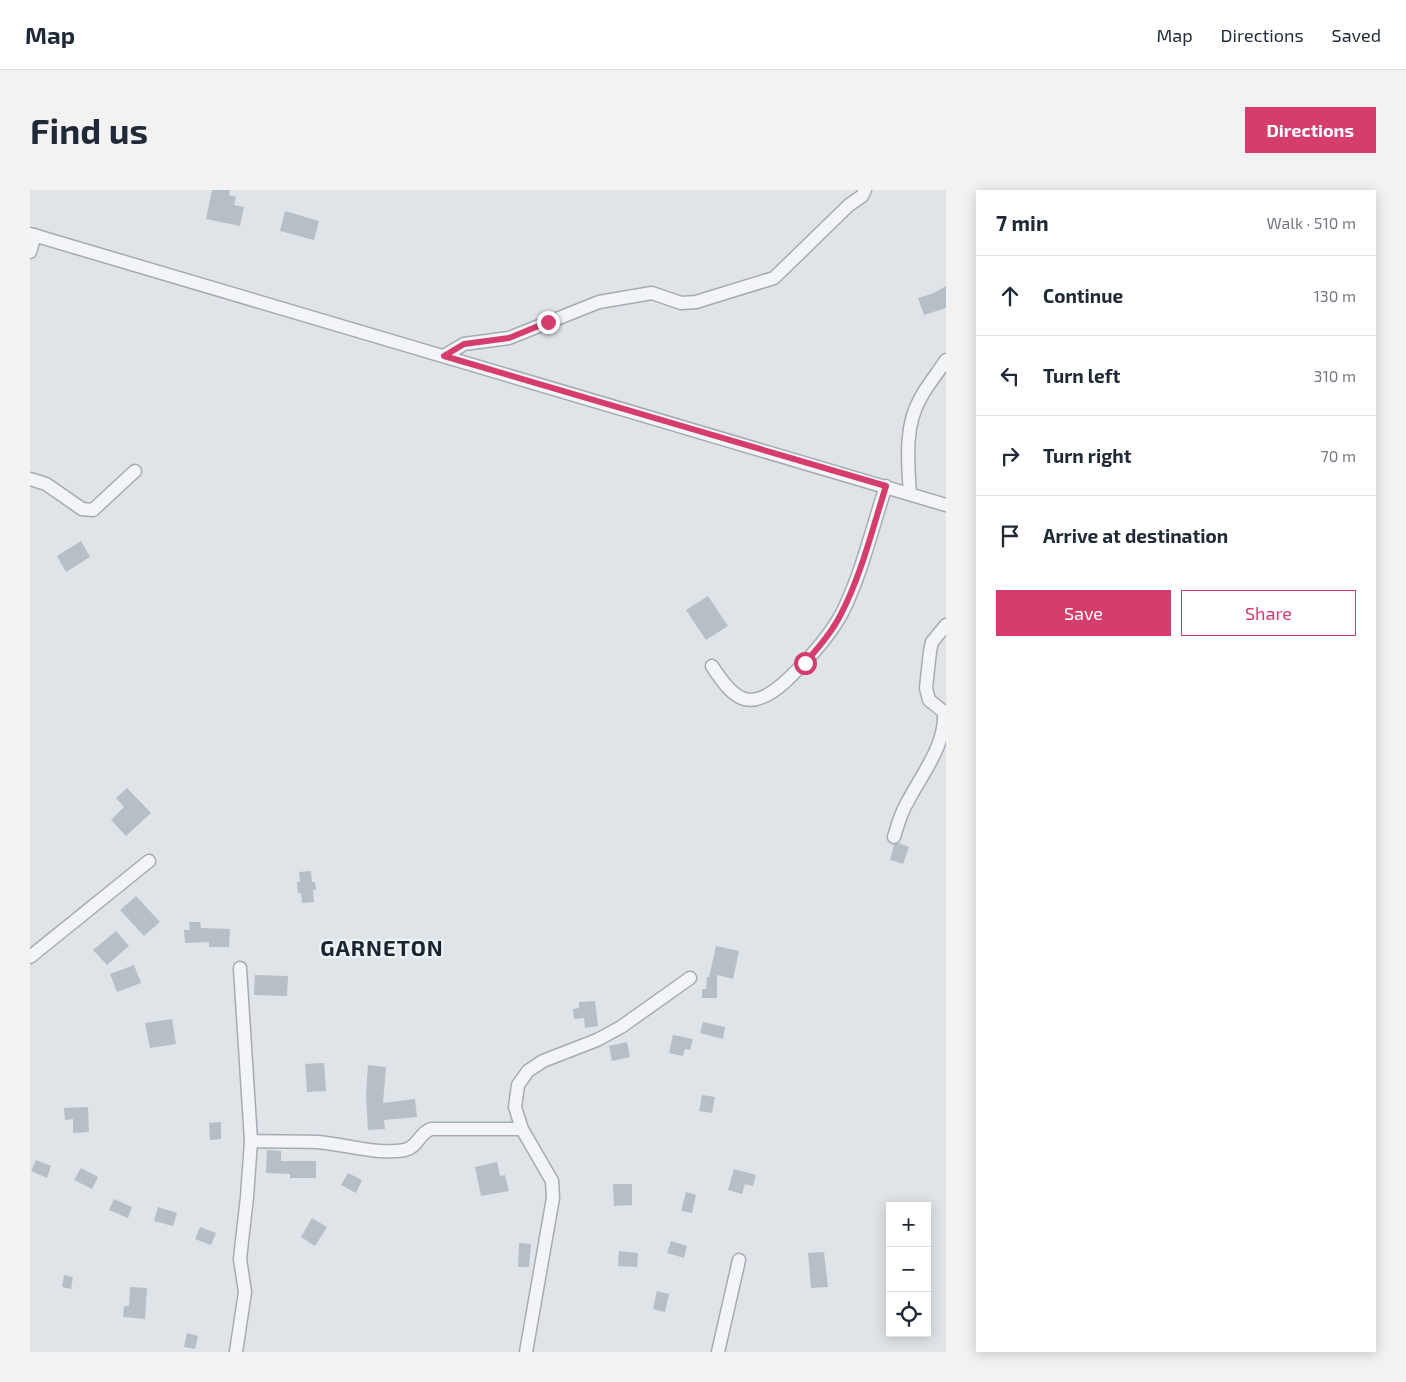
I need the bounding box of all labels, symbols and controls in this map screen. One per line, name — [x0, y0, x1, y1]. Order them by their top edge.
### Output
text: Map — [25, 20, 75, 49]
text: Map — [1156, 24, 1193, 46]
text: Directions — [1221, 24, 1304, 46]
text: Saved — [1332, 24, 1381, 46]
button: Directions — [1245, 107, 1376, 153]
text: Find us — [30, 109, 148, 151]
text: 7 min — [996, 210, 1049, 235]
text: Walk · 510 m — [1266, 213, 1356, 232]
icon: ahead — [996, 282, 1024, 310]
text: Continue — [1043, 284, 1123, 307]
text: 130 m — [1314, 286, 1356, 305]
route end — [537, 311, 560, 334]
icon: left — [996, 362, 1024, 390]
text: Turn left — [1043, 364, 1120, 387]
text: 310 m — [1314, 366, 1356, 385]
icon: right — [996, 442, 1024, 470]
text: Turn right — [1043, 444, 1131, 467]
text: 70 m — [1321, 446, 1356, 465]
icon: arrive — [996, 522, 1024, 550]
text: Arrive at destination — [1043, 524, 1228, 547]
button: Save — [996, 590, 1171, 636]
button: Share — [1181, 590, 1356, 636]
route start — [794, 652, 817, 675]
district label: GARNETON — [320, 934, 444, 960]
map controls — [886, 1202, 931, 1337]
button: + — [886, 1202, 931, 1247]
button: − — [886, 1247, 931, 1292]
button: locate — [886, 1292, 931, 1337]

